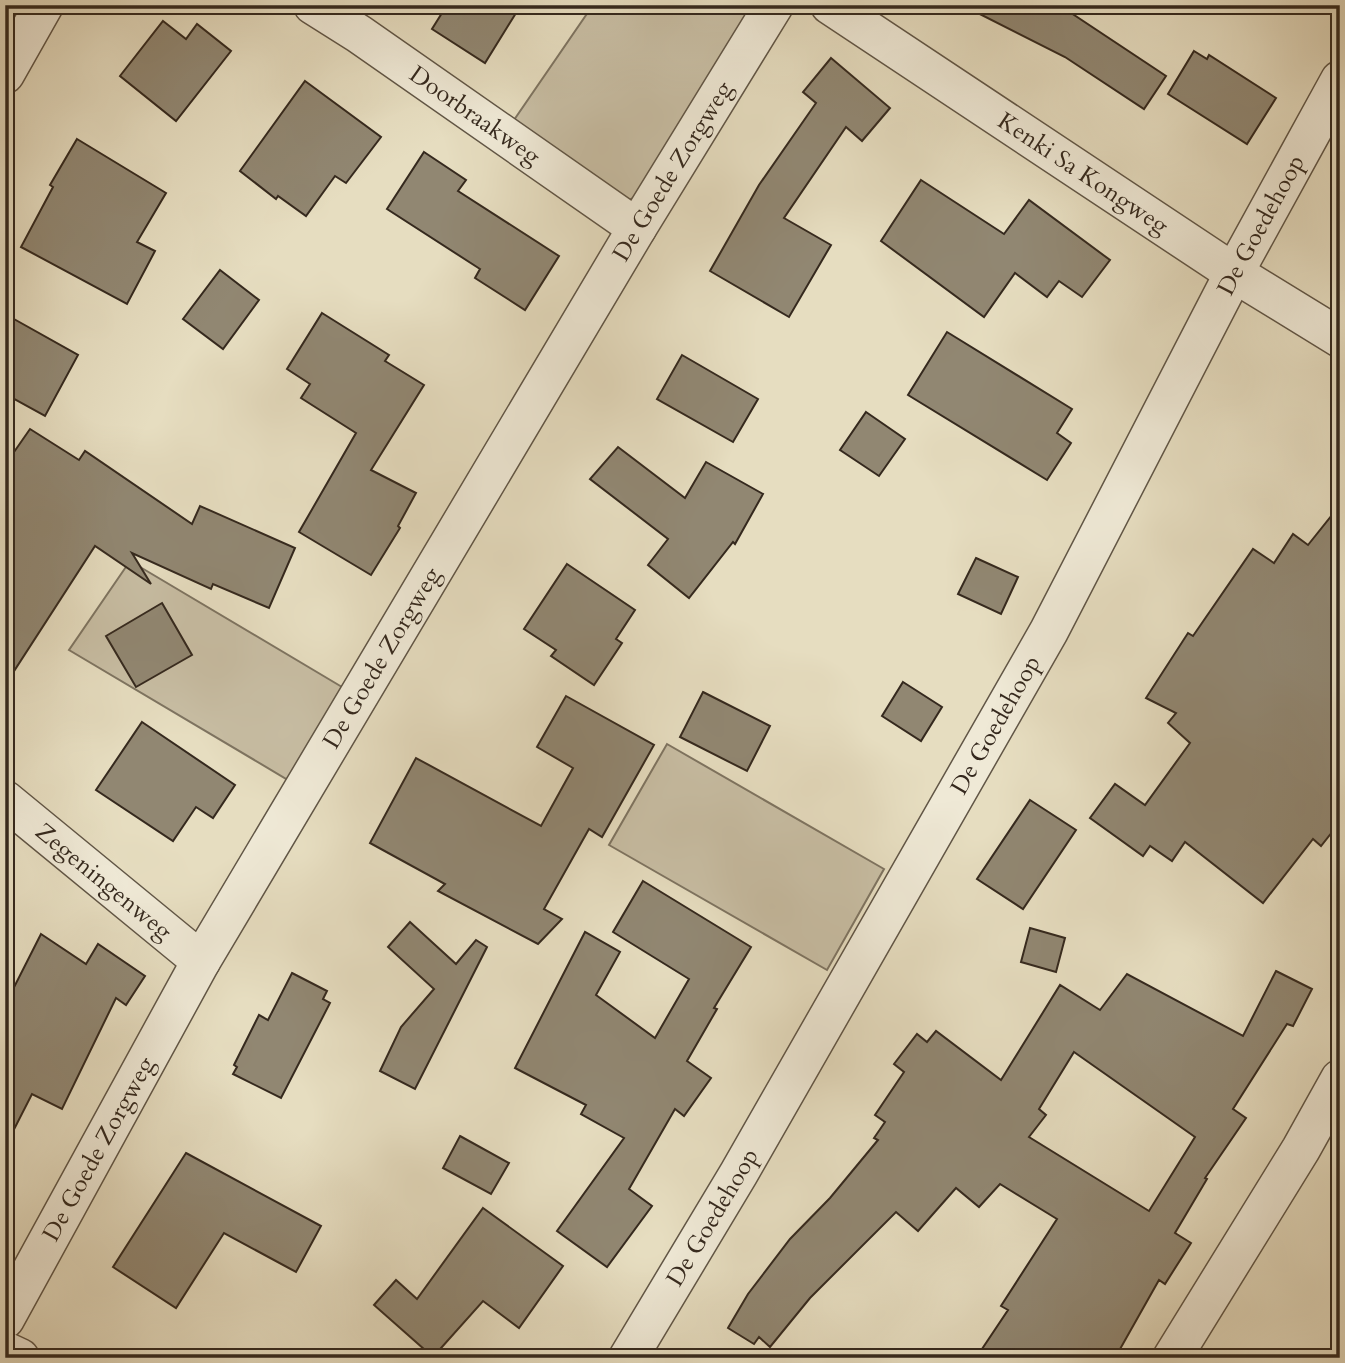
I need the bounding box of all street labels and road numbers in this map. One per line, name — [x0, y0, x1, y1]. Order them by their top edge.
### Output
street label: Doorbraakweg — [403, 58, 548, 173]
street label: De Goede Zorgweg — [605, 74, 741, 268]
street label: Kenki Sa Kongweg — [991, 105, 1175, 242]
street label: De Goedehoop — [1209, 149, 1313, 301]
street label: De Goede Zorgweg — [315, 561, 449, 755]
street label: De Goedehoop — [943, 649, 1049, 801]
street label: Zegeningenweg — [28, 816, 179, 948]
street label: De Goede Zorgweg — [35, 1050, 163, 1247]
street label: De Goedehoop — [659, 1143, 767, 1293]

